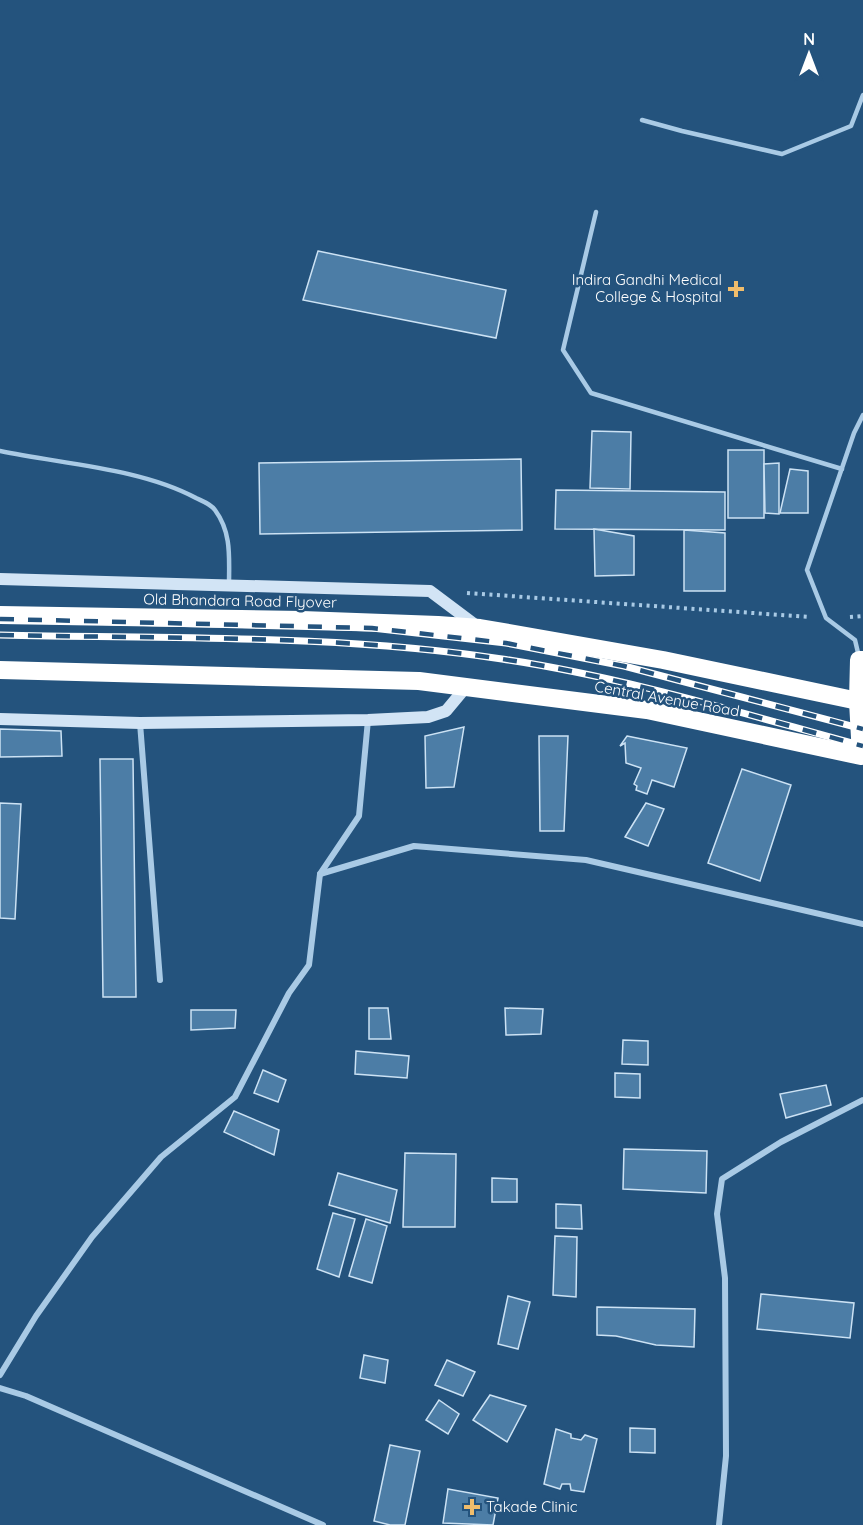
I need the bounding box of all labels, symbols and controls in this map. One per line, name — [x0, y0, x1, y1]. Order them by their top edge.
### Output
north arrow — [779, 24, 839, 84]
text: N — [803, 29, 815, 49]
place label: Indira Gandhi Medical College & Hospital — [572, 270, 722, 306]
marker: Indira Gandhi Medical College & Hospital — [727, 280, 745, 298]
street label: Old Bhandara Road Flyover — [143, 589, 337, 612]
street label: Central Avenue Road — [593, 676, 741, 721]
place label: Takade Clinic — [486, 1497, 578, 1516]
marker: Takade Clinic — [463, 1498, 481, 1516]

